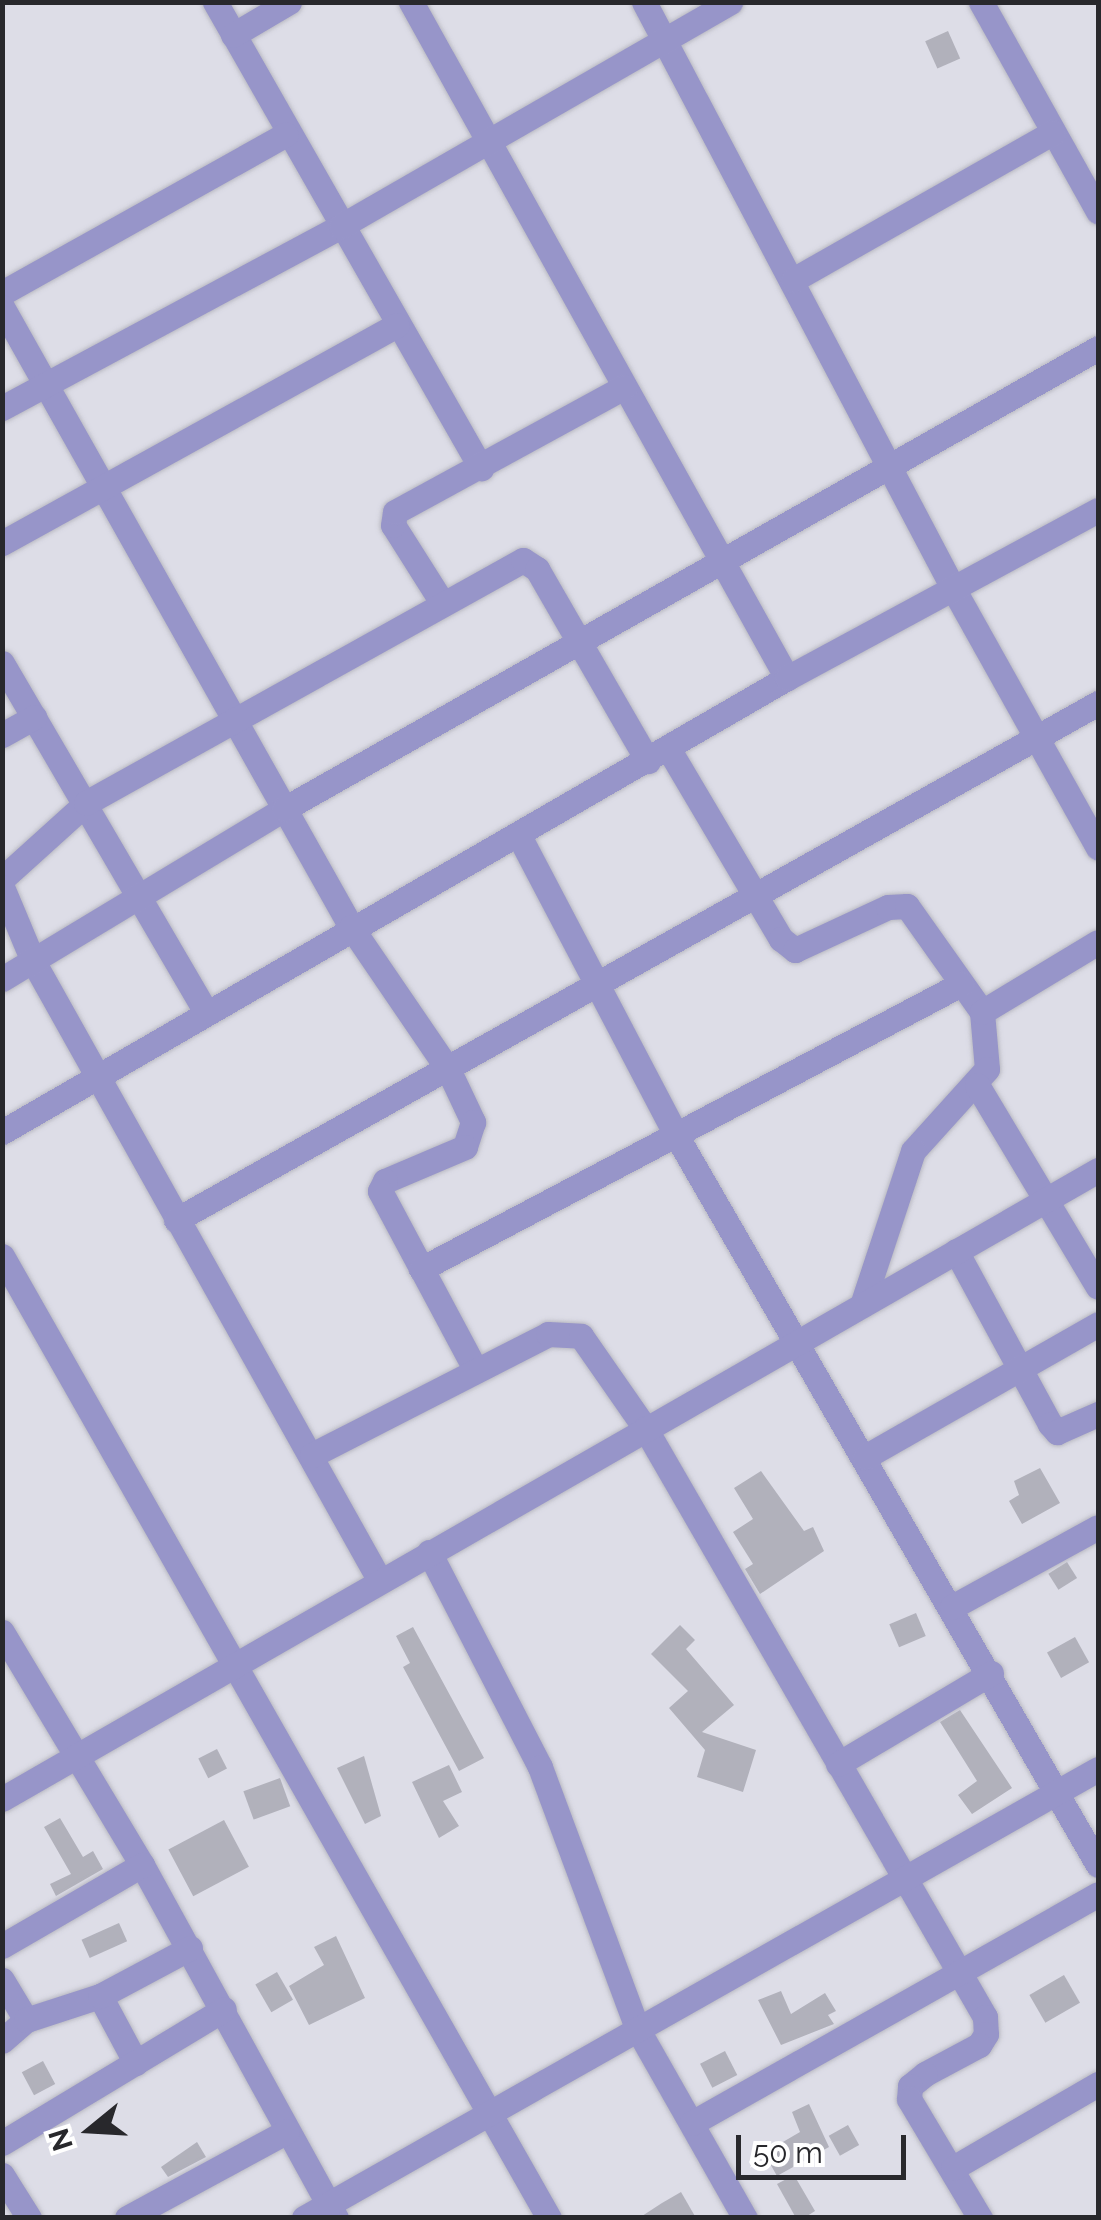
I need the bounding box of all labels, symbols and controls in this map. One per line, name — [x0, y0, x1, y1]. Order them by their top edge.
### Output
north arrow — [40, 2080, 140, 2180]
scale bar — [741, 2115, 911, 2177]
text: N — [42, 2124, 80, 2155]
text: 50 m — [753, 2135, 823, 2170]

